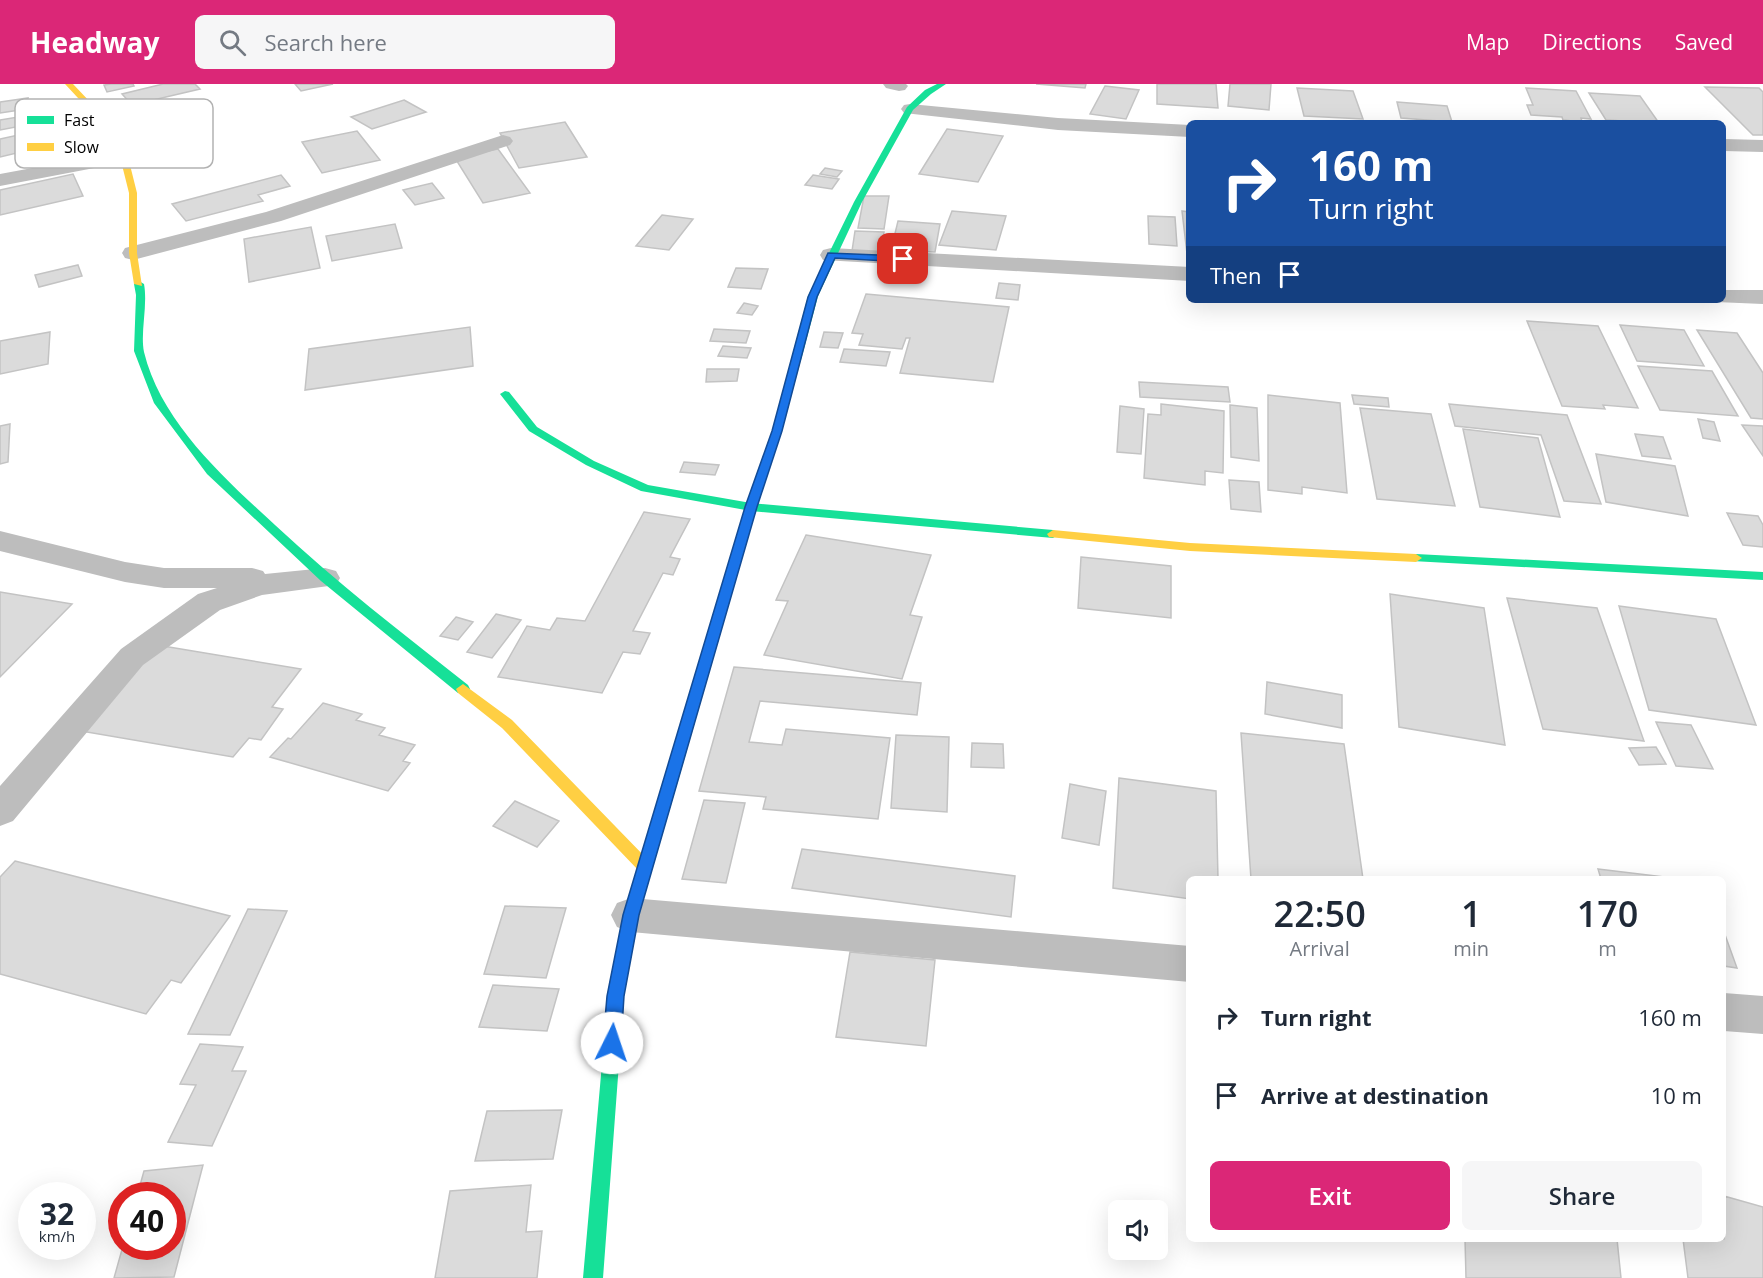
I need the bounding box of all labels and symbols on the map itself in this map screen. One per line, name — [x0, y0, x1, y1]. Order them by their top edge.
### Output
legend — [15, 99, 213, 168]
text: Fast — [64, 109, 95, 131]
text: Slow — [64, 136, 99, 158]
pin — [877, 233, 928, 284]
position arrow — [580, 1011, 644, 1075]
speed limit sign: 40 — [108, 1182, 186, 1260]

